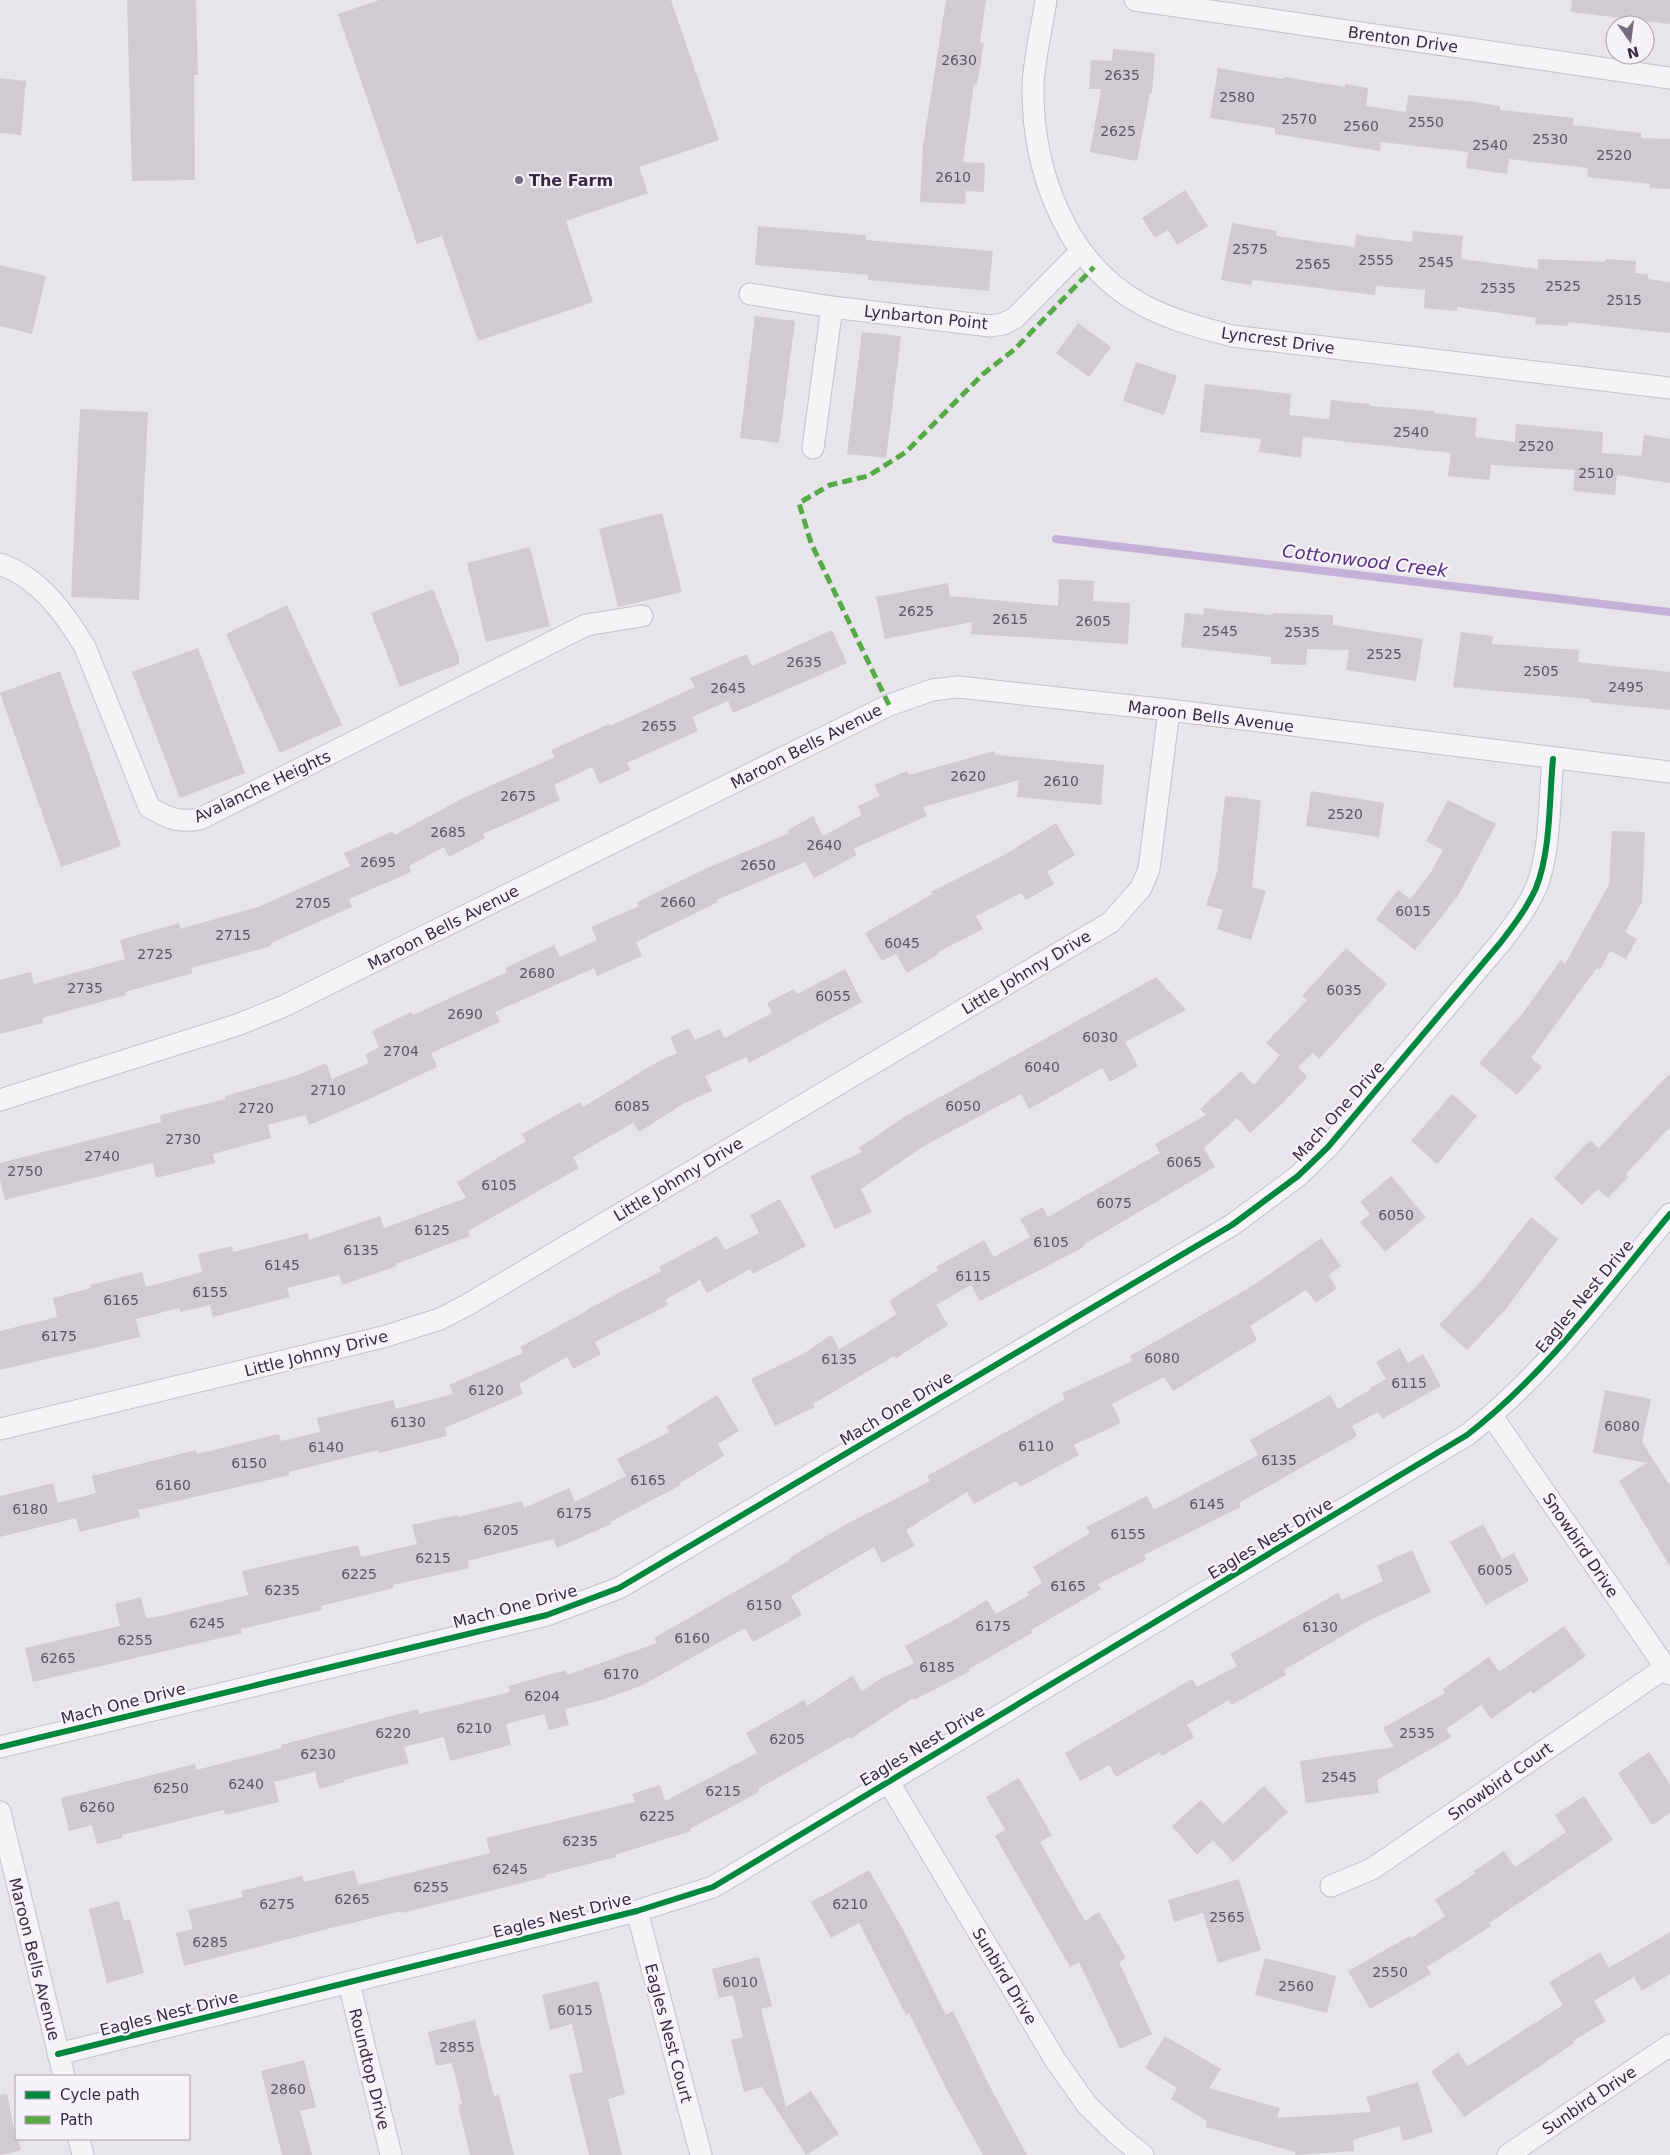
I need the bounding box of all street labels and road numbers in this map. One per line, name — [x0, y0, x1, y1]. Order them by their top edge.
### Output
street label: Brenton Drive — [1347, 22, 1459, 57]
street label: Lynbarton Point — [863, 302, 989, 333]
street label: Lyncrest Drive — [1220, 323, 1336, 358]
street label: Maroon Bells Avenue — [1127, 697, 1295, 736]
street label: Maroon Bells Avenue — [727, 700, 885, 793]
street label: Avalanche Heights — [191, 746, 334, 826]
street label: Maroon Bells Avenue — [364, 881, 522, 974]
street label: Little Johnny Drive — [958, 926, 1094, 1019]
street label: Mach One Drive — [1289, 1057, 1388, 1165]
street label: Little Johnny Drive — [610, 1133, 746, 1226]
street label: Eagles Nest Drive — [1531, 1236, 1637, 1357]
street label: Little Johnny Drive — [242, 1326, 390, 1381]
street label: Mach One Drive — [837, 1367, 956, 1450]
street label: Snowbird Drive — [1539, 1489, 1623, 1601]
street label: Eagles Nest Drive — [1205, 1494, 1336, 1583]
street label: Mach One Drive — [451, 1581, 579, 1632]
street label: Mach One Drive — [59, 1679, 187, 1728]
street label: Eagles Nest Drive — [857, 1701, 988, 1790]
street label: Snowbird Court — [1444, 1738, 1556, 1825]
street label: Maroon Bells Avenue — [5, 1876, 64, 2043]
street label: Eagles Nest Drive — [491, 1889, 633, 1942]
street label: Sunbird Drive — [968, 1925, 1041, 2028]
street label: Eagles Nest Court — [641, 1961, 696, 2105]
street label: Eagles Nest Drive — [98, 1987, 240, 2040]
street label: Roundtop Drive — [345, 2006, 394, 2132]
street label: Sunbird Drive — [1539, 2062, 1640, 2139]

